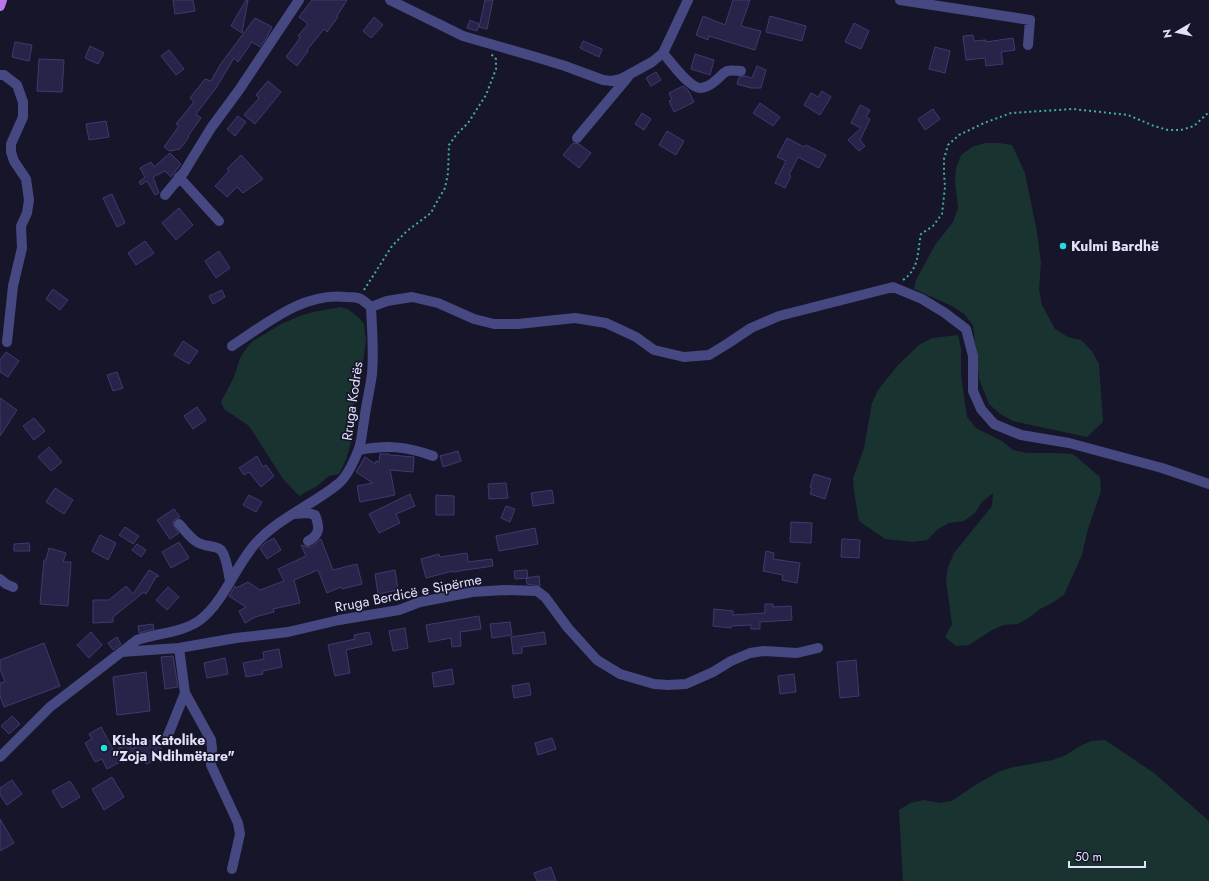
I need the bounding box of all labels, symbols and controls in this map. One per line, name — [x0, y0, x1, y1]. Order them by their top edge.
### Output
north arrow — [1157, 12, 1197, 52]
text: N — [1159, 28, 1176, 39]
place label: Kulmi Bardhë — [1071, 236, 1159, 256]
marker: Kulmi Bardhë — [1058, 241, 1068, 251]
street label: Rruga Kodrës — [337, 360, 367, 442]
street label: Rruga Berdicë e Sipërme — [333, 569, 483, 617]
place label: Kisha Katolike "Zoja Ndihmëtare" — [112, 730, 235, 766]
marker: Kisha Katolike "Zoja Ndihmëtare" — [99, 743, 109, 753]
scale bar — [1069, 843, 1145, 869]
text: 50 m — [1075, 848, 1102, 866]

